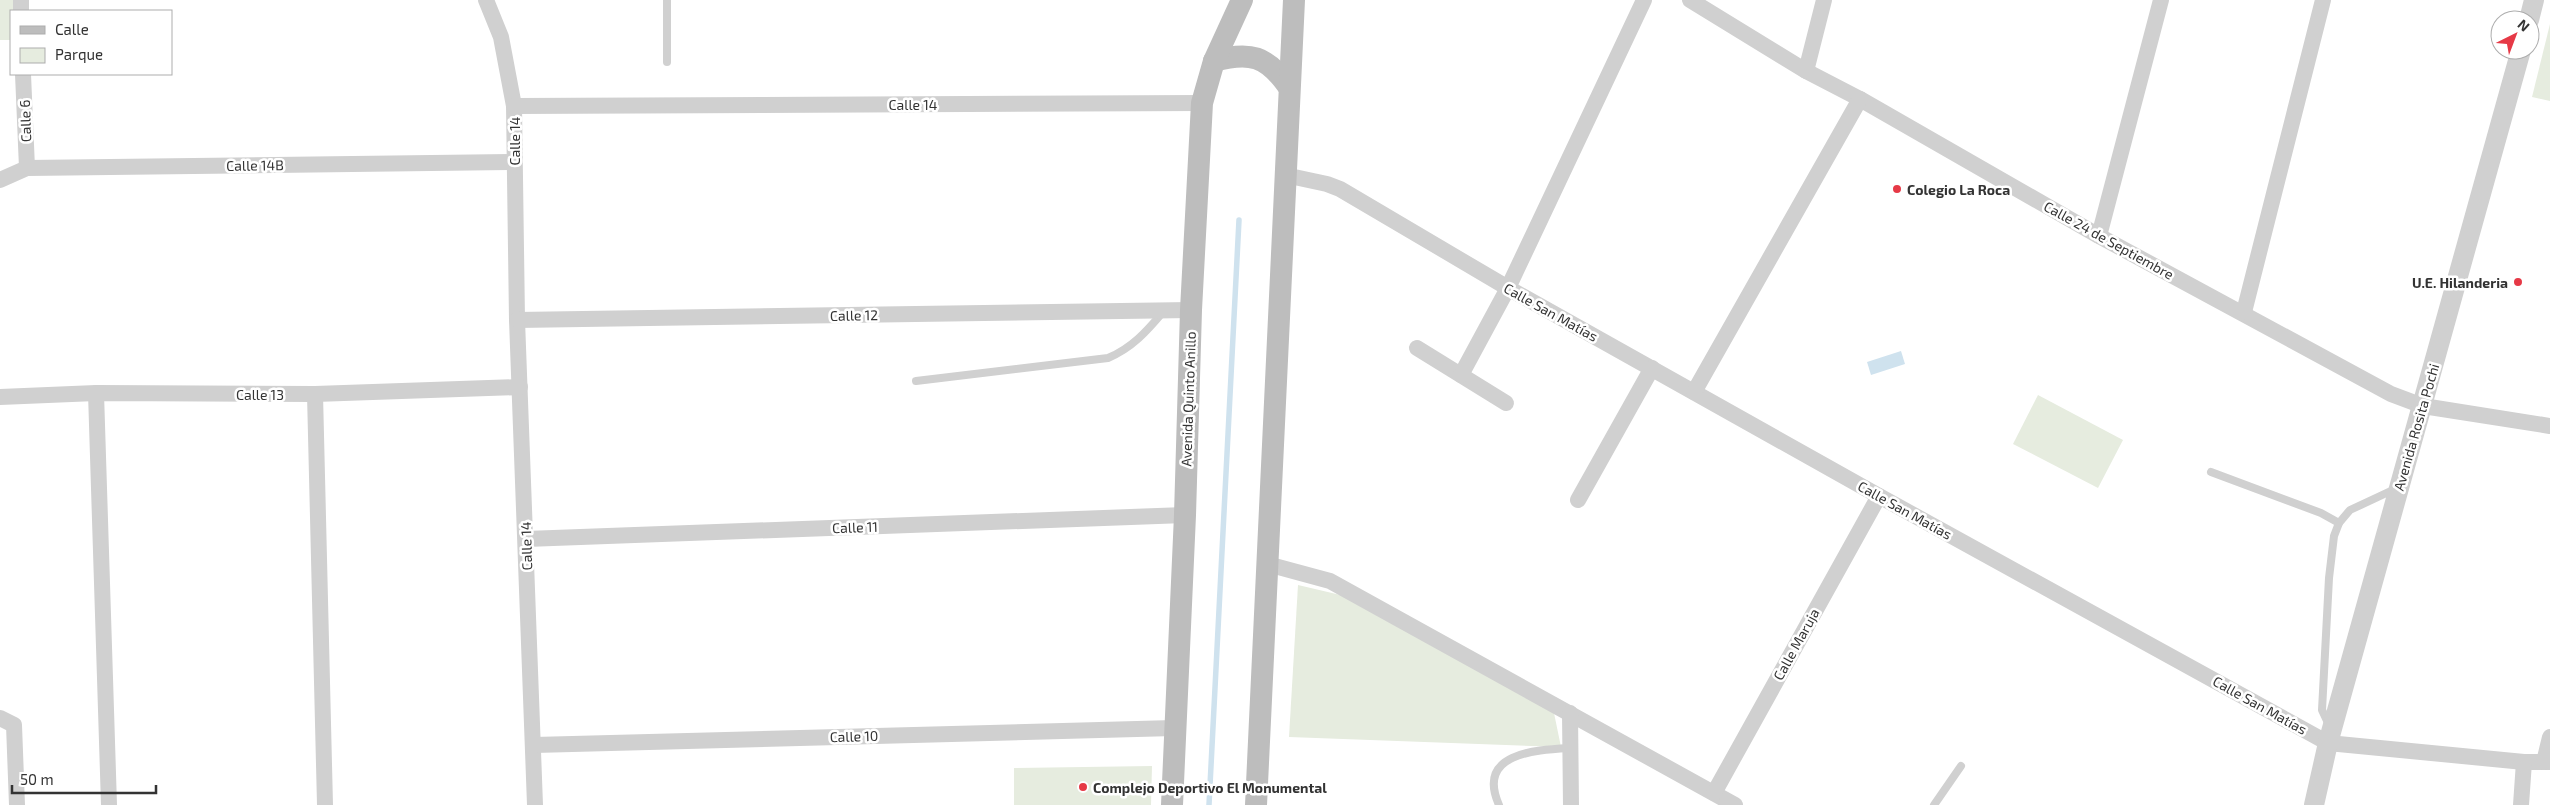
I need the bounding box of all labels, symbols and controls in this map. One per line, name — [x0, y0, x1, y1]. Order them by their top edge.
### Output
legend — [10, 10, 172, 75]
north arrow — [2490, 10, 2540, 60]
text: N — [2515, 15, 2533, 35]
text: Calle — [55, 20, 89, 38]
text: Parque — [55, 45, 103, 63]
street label: Calle 14 — [889, 96, 937, 113]
street label: Calle 6 — [16, 99, 34, 143]
street label: Calle 14 — [506, 117, 523, 165]
street label: Calle 14B — [226, 156, 284, 174]
place label: Colegio La Roca — [1907, 181, 2010, 198]
marker: Colegio La Roca — [1891, 183, 1903, 195]
street label: Calle 24 de Septiembre — [2041, 197, 2177, 283]
place label: U.E. Hilanderia — [2412, 274, 2508, 291]
marker: U.E. Hilanderia — [2512, 276, 2524, 288]
street label: Calle San Matías — [1501, 279, 1601, 345]
street label: Calle 12 — [830, 306, 878, 324]
street label: Avenida Quinto Anillo — [1177, 331, 1199, 467]
street label: Avenida Rosita Pochi — [2390, 361, 2442, 493]
street label: Calle 13 — [236, 386, 284, 403]
street label: Calle San Matías — [1855, 477, 1955, 543]
street label: Calle 11 — [832, 518, 878, 536]
street label: Calle 14 — [517, 521, 535, 571]
street label: Calle Maruja — [1769, 605, 1823, 683]
street label: Calle San Matías — [2210, 672, 2310, 738]
street label: Calle 10 — [829, 727, 879, 745]
scale bar — [12, 762, 156, 794]
text: 50 m — [20, 770, 54, 788]
place label: Complejo Deportivo El Monumental — [1093, 779, 1327, 796]
marker: Complejo Deportivo El Monumental — [1077, 781, 1089, 793]

